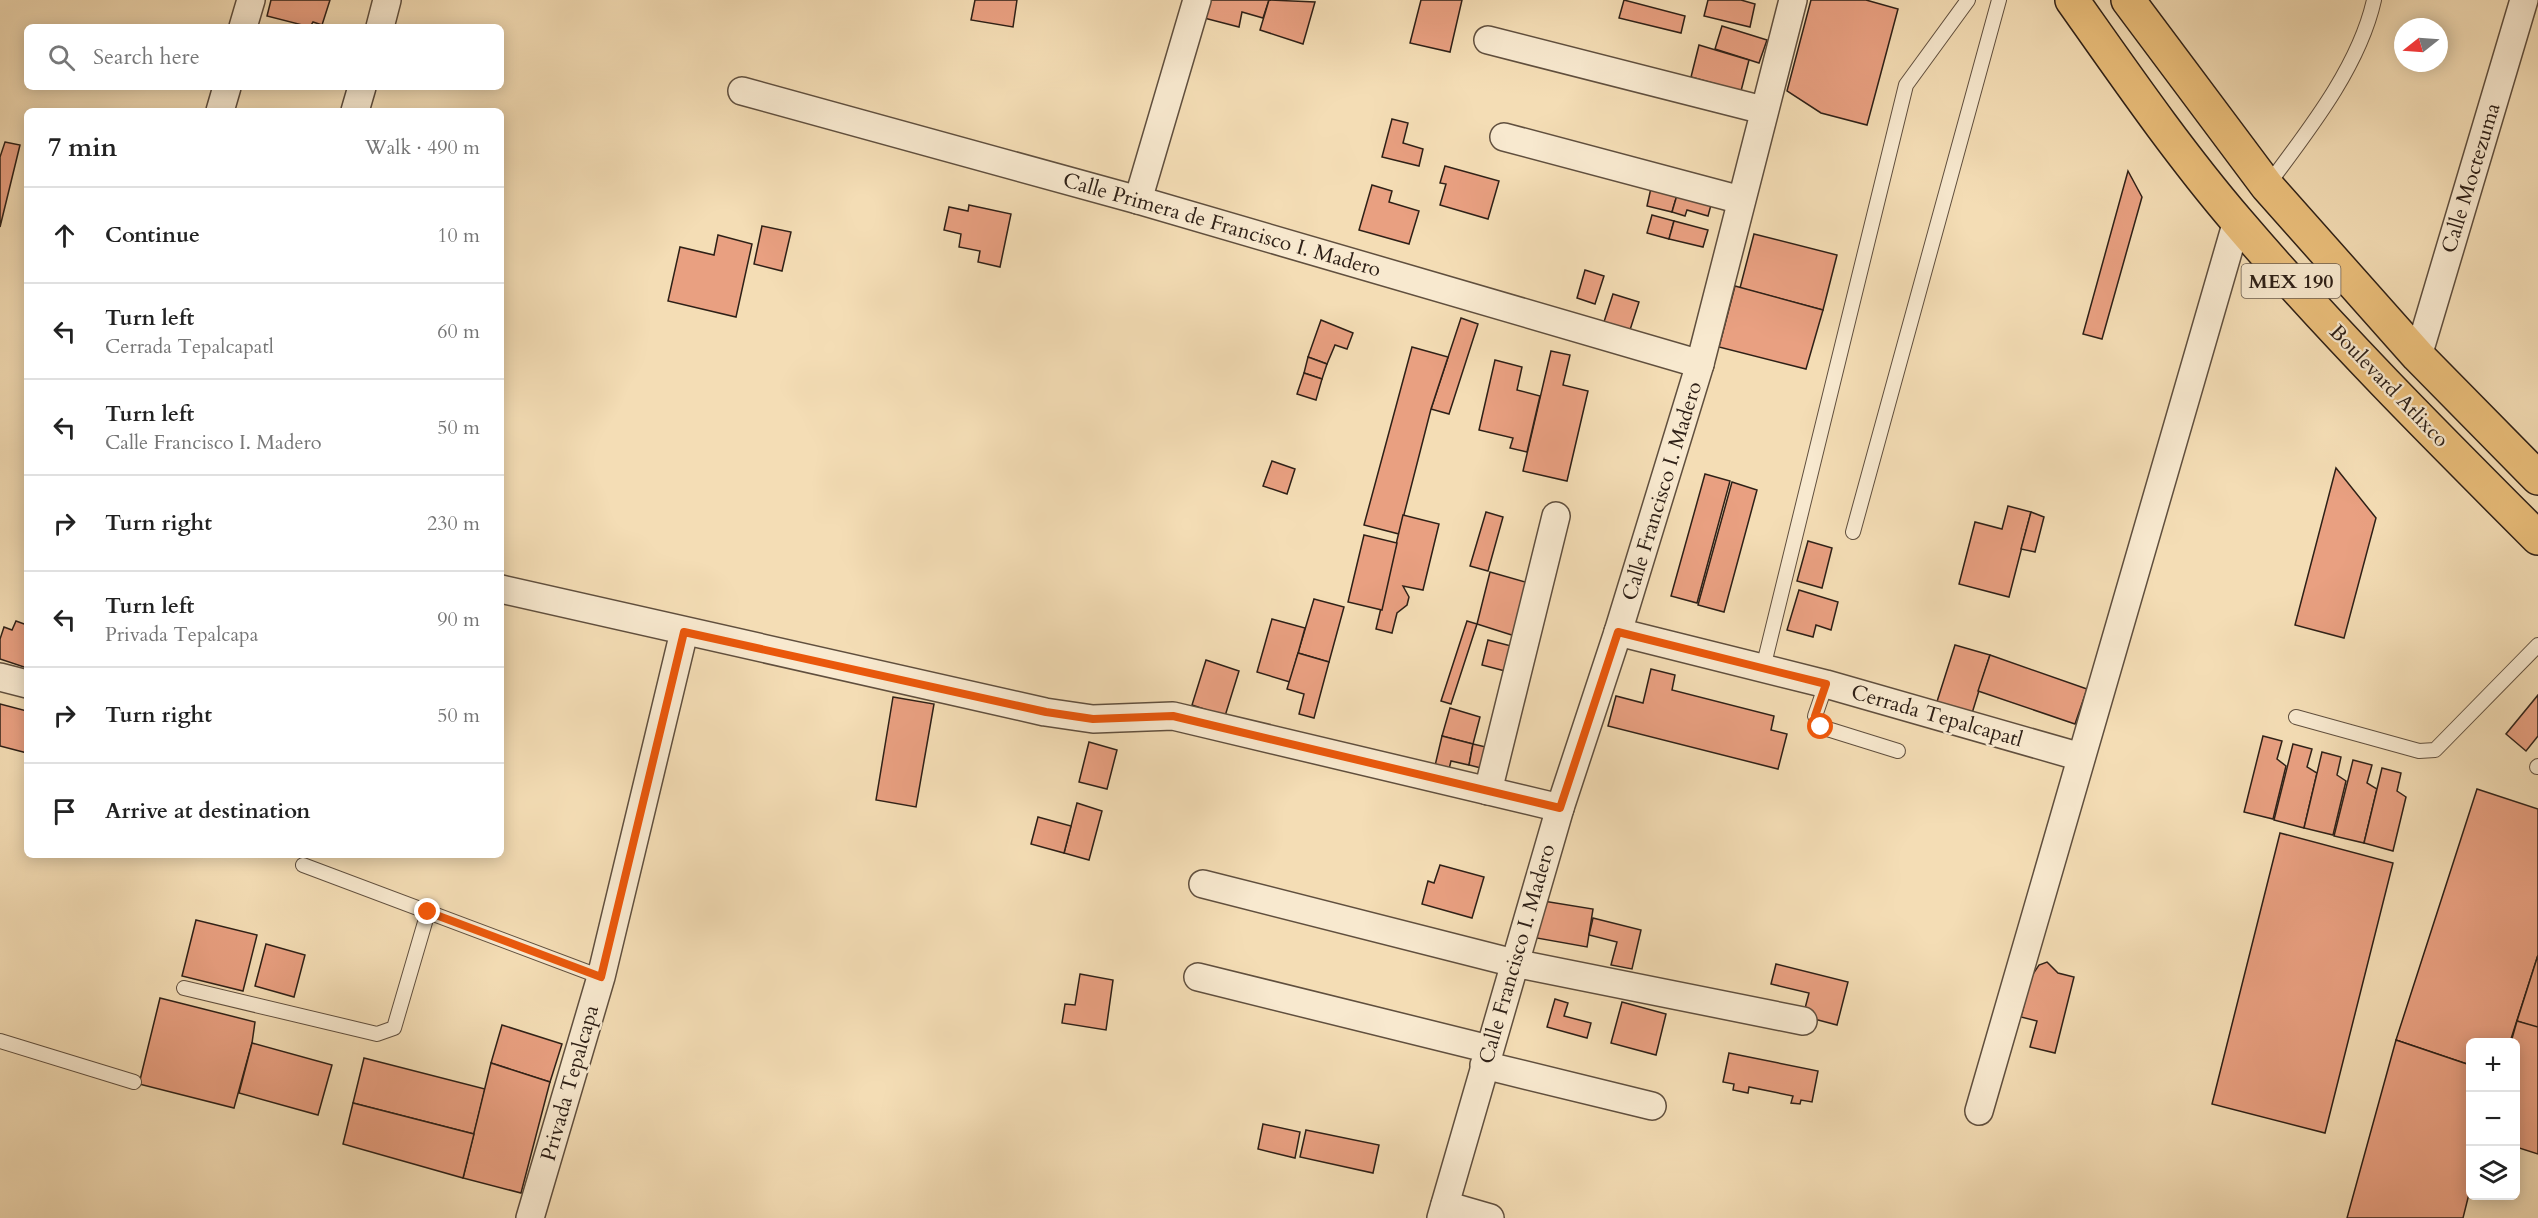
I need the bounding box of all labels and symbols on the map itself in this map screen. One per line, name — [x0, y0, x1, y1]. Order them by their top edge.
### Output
north arrow — [2394, 18, 2448, 72]
street label: Calle Moctezuma — [2434, 99, 2508, 257]
street label: Calle Primera de Francisco I. Madero — [1060, 166, 1384, 284]
road number: MEX 190 — [2242, 264, 2340, 298]
street label: Boulevard Atlixco — [2323, 318, 2455, 454]
street label: Calle Francisco I. Madero — [1615, 378, 1709, 604]
street label: Cerrada Tepalcapatl — [1848, 678, 2026, 754]
route start — [1807, 713, 1833, 739]
street label: Calle Francisco I. Madero — [1472, 841, 1562, 1067]
route end — [414, 898, 440, 924]
street label: Privada Tepalcapa — [534, 1002, 606, 1164]

